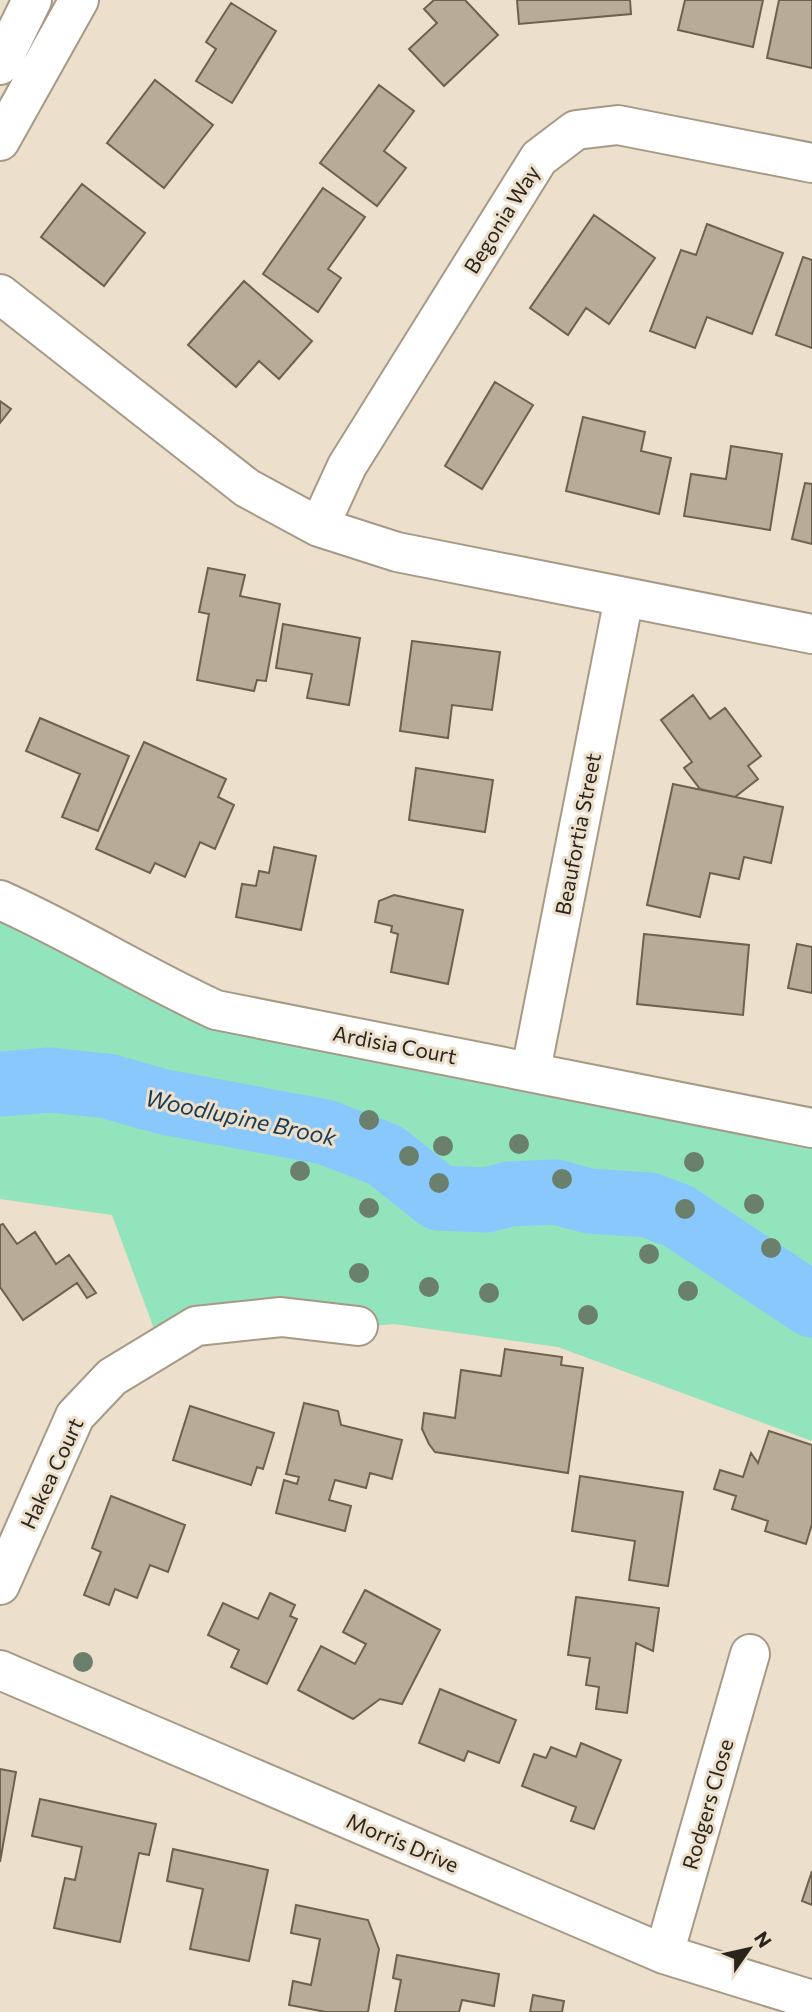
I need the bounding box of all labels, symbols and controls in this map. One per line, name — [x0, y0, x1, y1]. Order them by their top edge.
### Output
street label: Begonia Way — [458, 160, 544, 278]
street label: Beaufortia Street — [549, 751, 605, 917]
street label: Ardisia Court — [331, 1020, 459, 1068]
water label: Woodlupine Brook — [143, 1083, 339, 1151]
street label: Hakea Court — [14, 1414, 88, 1532]
street label: Rodgers Close — [676, 1736, 738, 1872]
street label: Morris Drive — [343, 1807, 463, 1877]
north arrow — [714, 1914, 784, 1984]
text: N — [750, 1927, 777, 1952]

